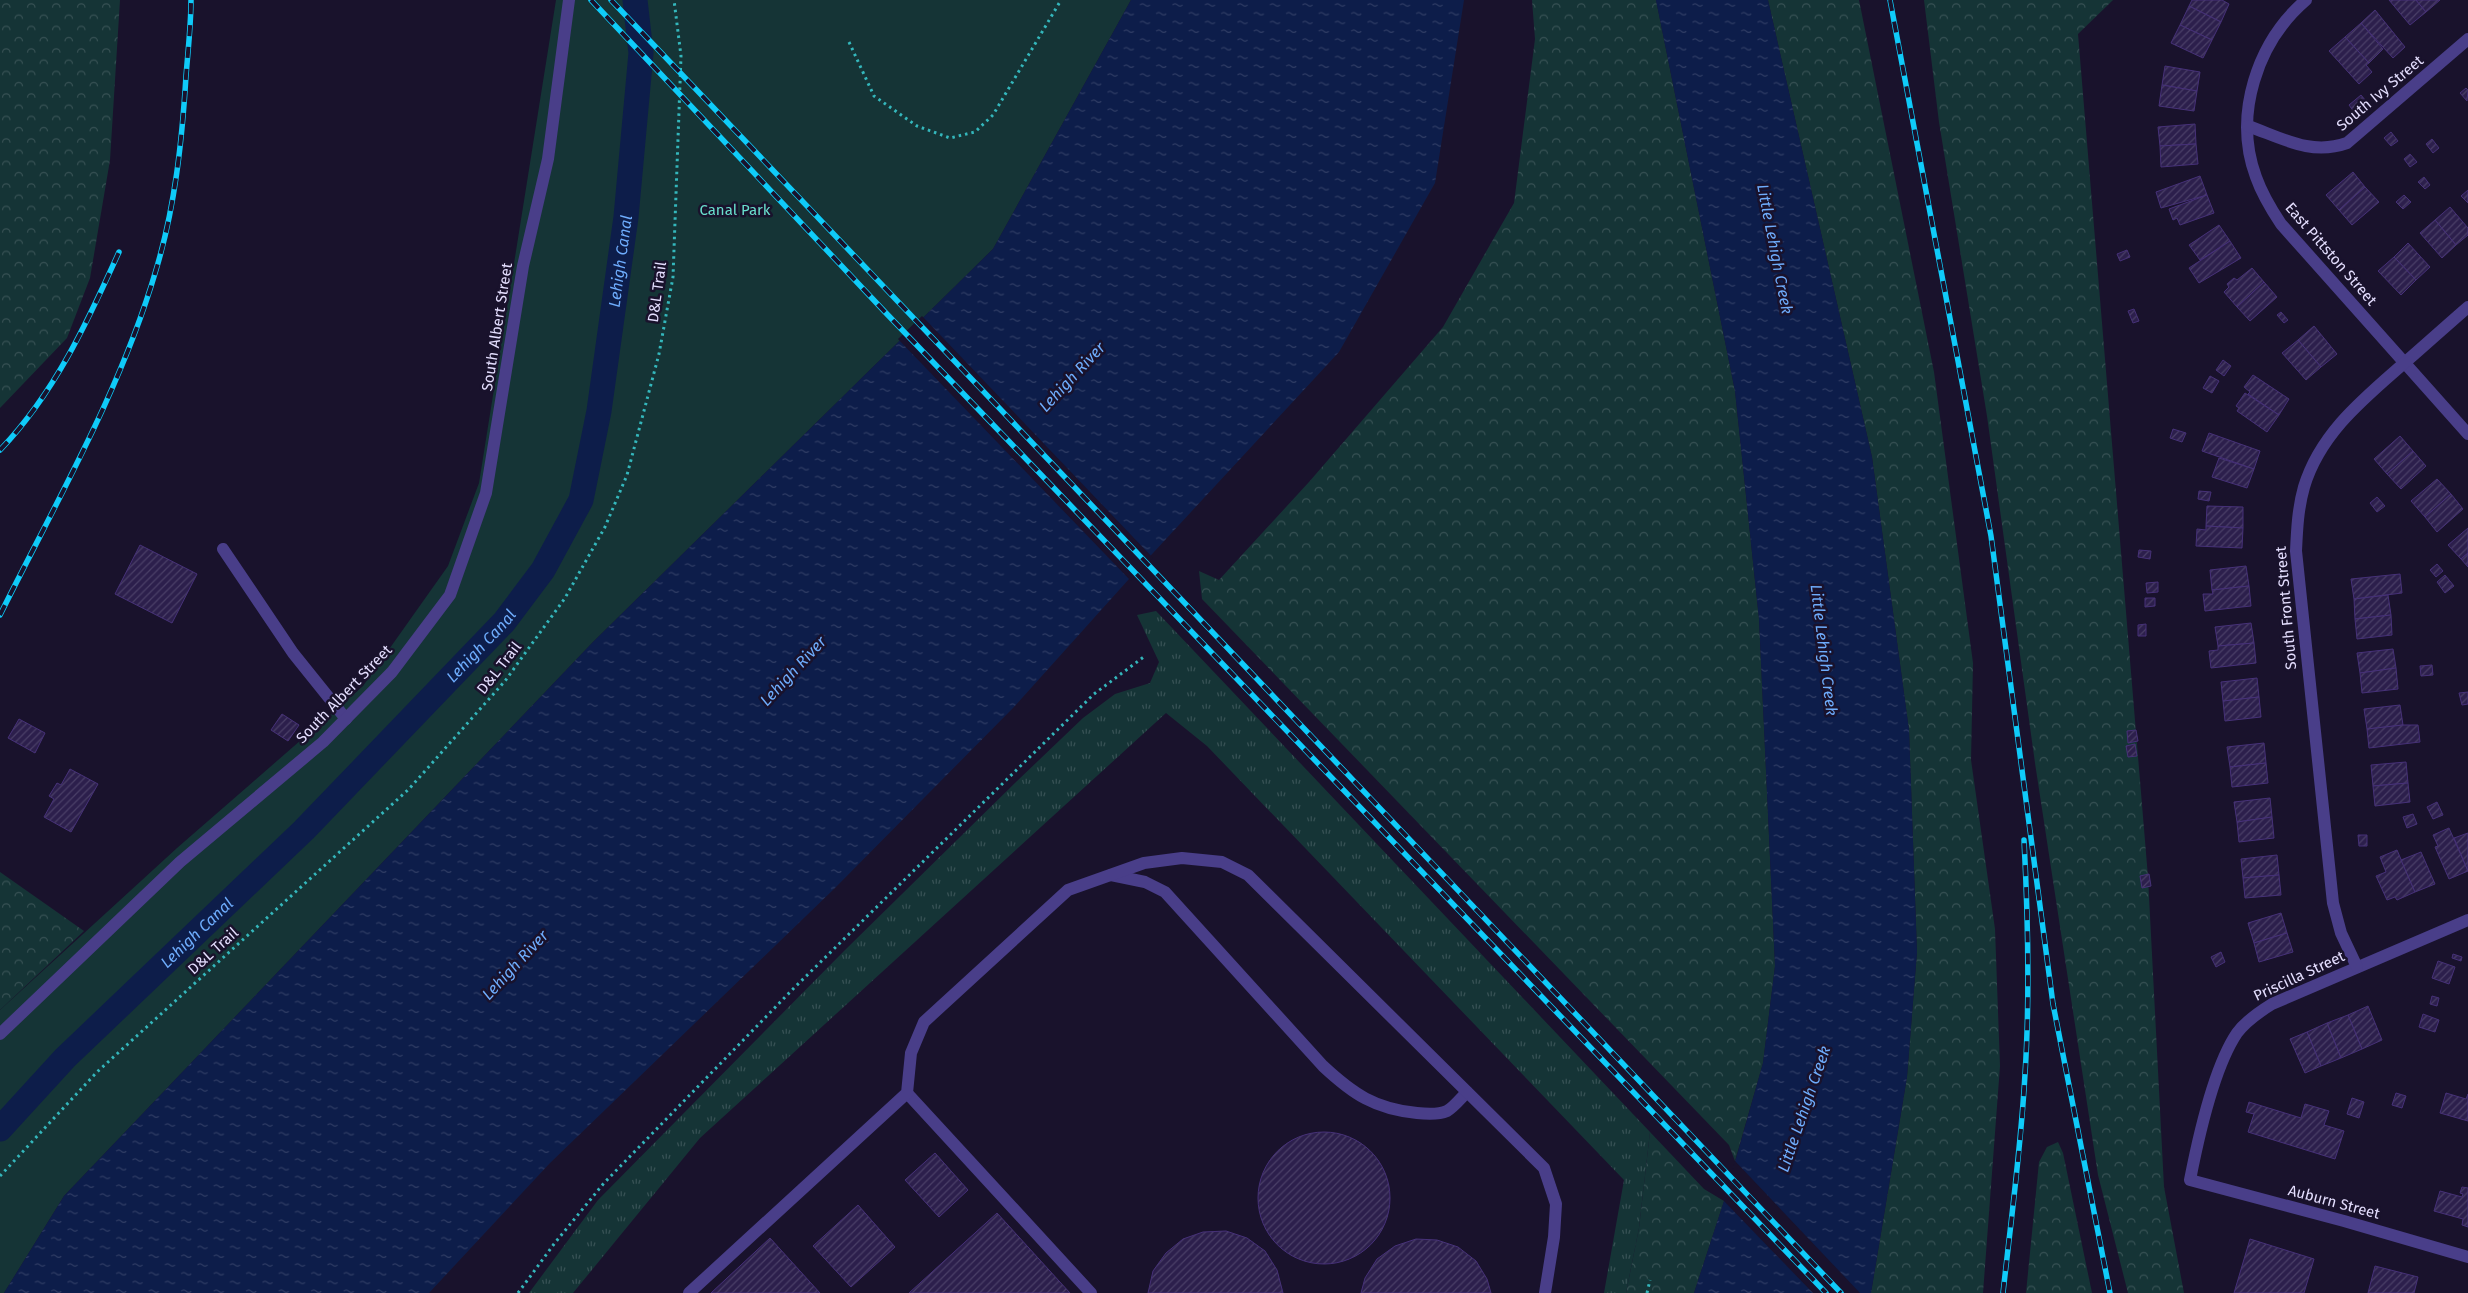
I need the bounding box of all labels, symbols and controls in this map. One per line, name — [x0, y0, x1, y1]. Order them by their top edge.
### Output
street label: South Ivy Street — [2333, 51, 2427, 135]
water label: Little Lehigh Creek — [1753, 182, 1797, 316]
street label: East Pittston Street — [2281, 199, 2381, 310]
park label: Canal Park — [699, 201, 771, 219]
water label: Lehigh Canal — [604, 214, 636, 308]
street label: D&L Trail — [644, 260, 670, 324]
street label: South Albert Street — [478, 261, 516, 393]
water label: Lehigh River — [1035, 338, 1110, 416]
street label: South Front Street — [2272, 545, 2300, 670]
water label: Little Lehigh Creek — [1807, 583, 1842, 717]
water label: Lehigh Canal — [442, 606, 520, 686]
water label: Lehigh River — [756, 632, 831, 710]
street label: D&L Trail — [473, 638, 525, 698]
street label: South Albert Street — [292, 641, 396, 747]
water label: Lehigh Canal — [156, 894, 237, 972]
street label: D&L Trail — [184, 923, 242, 978]
water label: Lehigh River — [478, 926, 553, 1004]
street label: Priscilla Street — [2251, 947, 2348, 1005]
water label: Little Lehigh Creek — [1774, 1043, 1835, 1175]
street label: Auburn Street — [2286, 1181, 2382, 1223]

